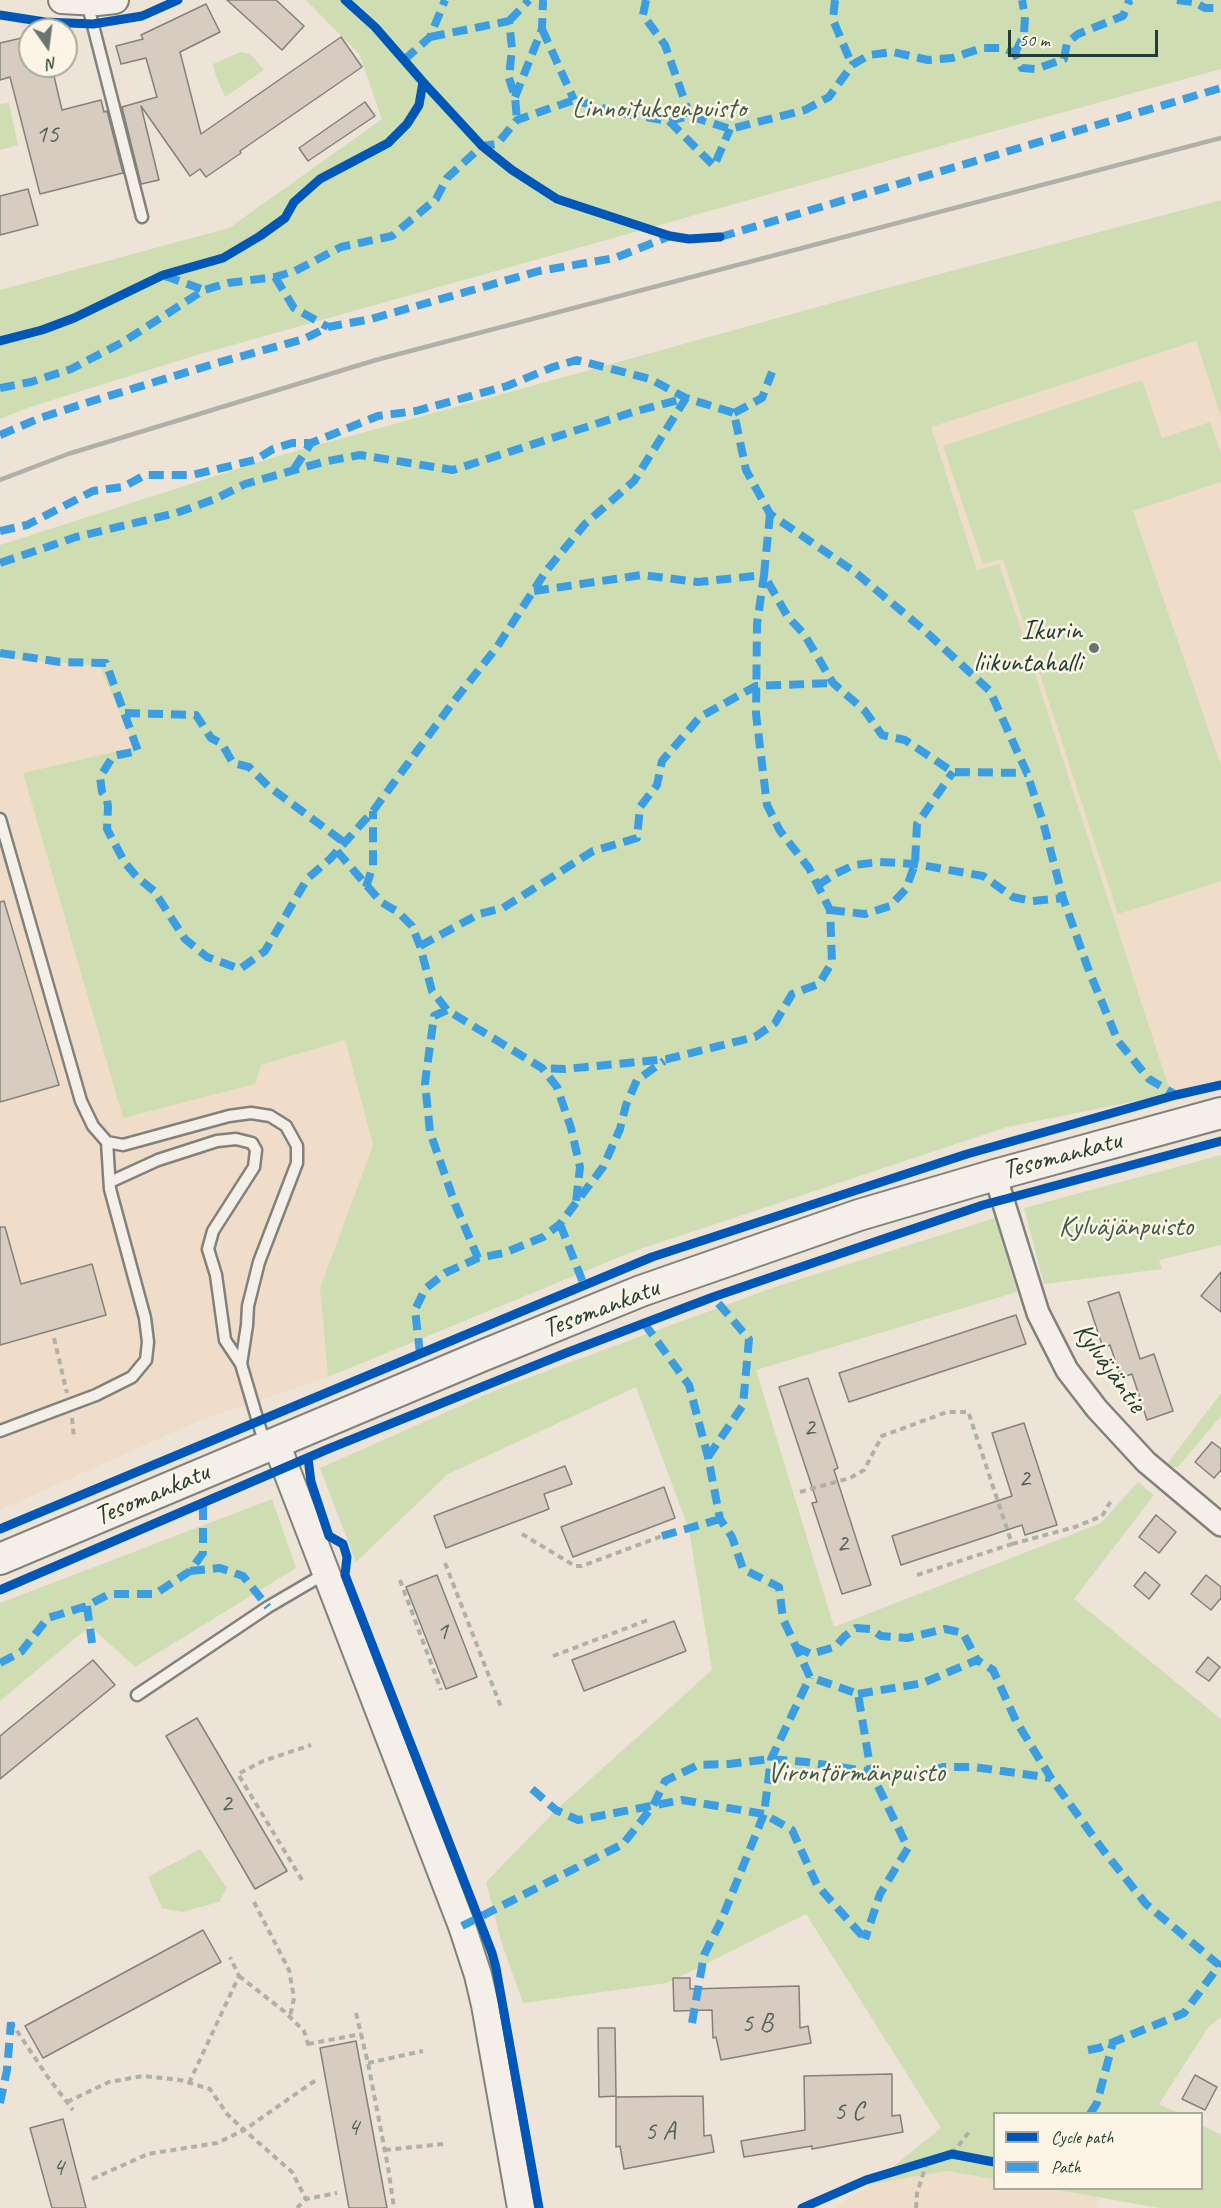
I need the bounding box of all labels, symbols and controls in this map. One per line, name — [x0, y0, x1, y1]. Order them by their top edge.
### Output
north arrow — [18, 18, 78, 78]
scale bar — [1011, 18, 1161, 56]
text: 50 m — [1019, 29, 1050, 51]
text: N — [45, 53, 59, 74]
park label: Linnoituksenpuisto — [572, 93, 746, 127]
house number: 15 — [35, 119, 59, 151]
place label: Ikurin liikuntahalli — [973, 615, 1082, 681]
marker: Ikurin liikuntahalli — [1087, 641, 1101, 655]
street label: Tesomankatu — [999, 1124, 1125, 1188]
park label: Kylväjänpuisto — [1059, 1211, 1193, 1245]
street label: Tesomankatu — [538, 1271, 664, 1347]
street label: Kylväjäntie — [1065, 1316, 1153, 1420]
house number: 2 — [803, 1412, 815, 1444]
street label: Tesomankatu — [89, 1456, 215, 1534]
house number: 2 — [1018, 1463, 1030, 1495]
house number: 2 — [836, 1528, 848, 1560]
house number: 1 — [436, 1616, 448, 1648]
park label: Virontörmänpuisto — [767, 1757, 945, 1791]
house number: 2 — [220, 1788, 232, 1820]
house number: 5 B — [741, 2008, 773, 2040]
house number: 5 C — [834, 2096, 864, 2128]
house number: 4 — [347, 2112, 359, 2144]
legend — [993, 2112, 1203, 2190]
house number: 5 A — [644, 2116, 676, 2148]
text: Cycle path — [1051, 2126, 1113, 2148]
house number: 4 — [52, 2152, 64, 2184]
text: Path — [1051, 2156, 1081, 2178]

